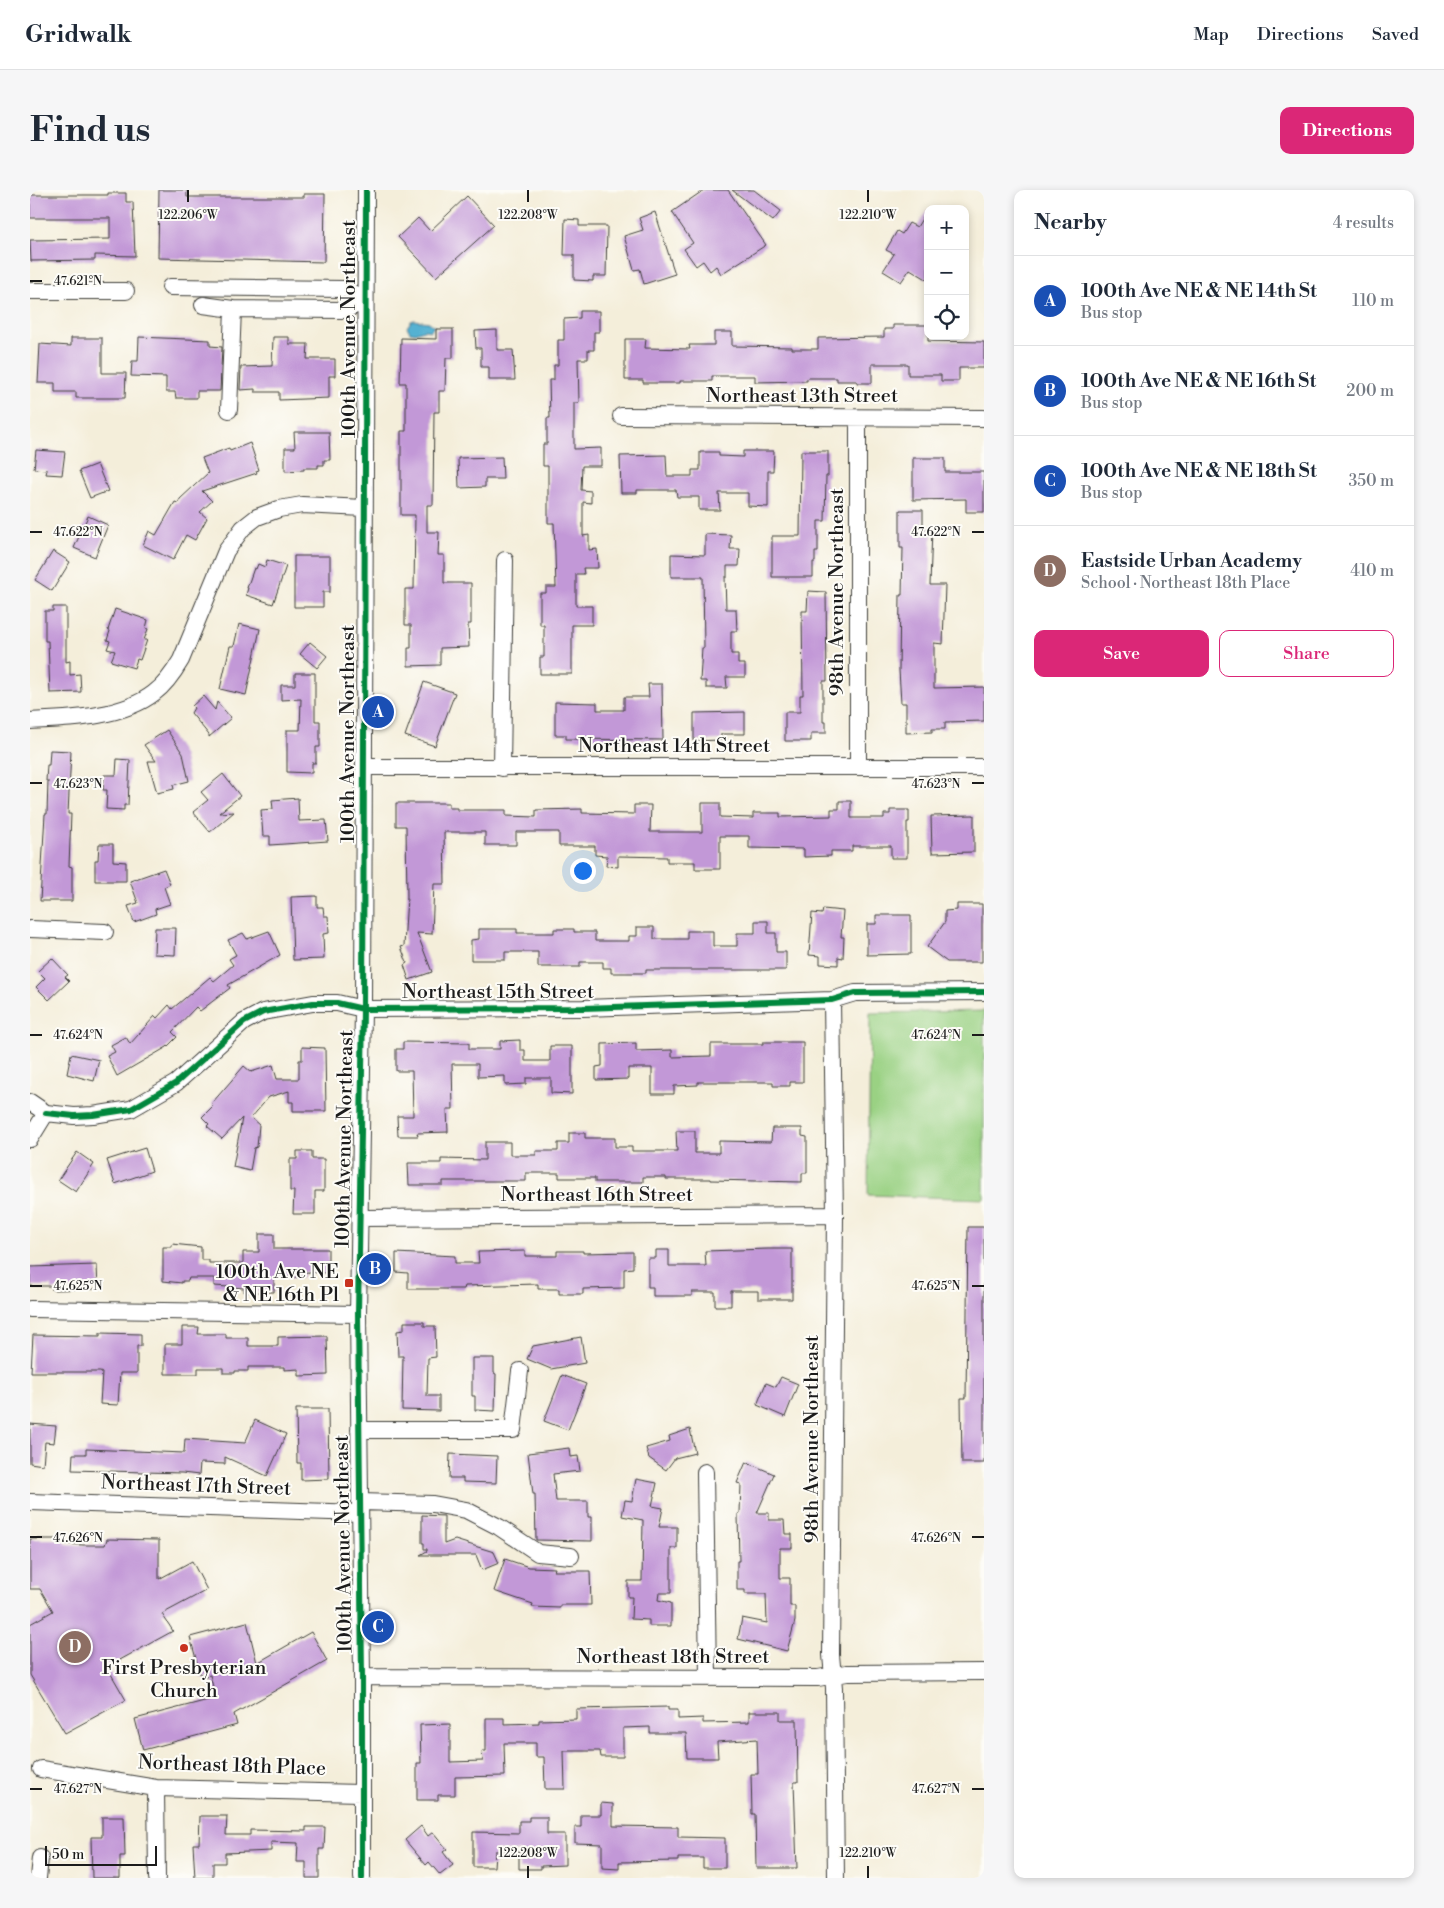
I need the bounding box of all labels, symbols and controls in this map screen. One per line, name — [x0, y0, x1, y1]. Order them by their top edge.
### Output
text: Gridwalk — [25, 20, 132, 50]
text: Map — [1193, 23, 1229, 46]
text: Directions — [1257, 23, 1344, 46]
text: Saved — [1372, 23, 1419, 46]
button: Directions — [1280, 107, 1414, 154]
text: Find us — [30, 109, 150, 152]
map controls — [924, 205, 969, 340]
button: + — [924, 205, 969, 250]
text: 122.206°W — [158, 208, 219, 223]
text: 122.208°W — [498, 208, 559, 223]
text: 122.210°W — [840, 208, 897, 223]
text: Nearby — [1034, 210, 1107, 236]
text: 4 results — [1333, 213, 1394, 233]
street label: 100th Avenue Northeast — [337, 220, 362, 438]
button: − — [924, 250, 969, 295]
text: 47.621°N — [54, 274, 102, 289]
text: 100th Ave NE & NE 14th St — [1081, 279, 1317, 303]
text: A — [1044, 291, 1056, 311]
text: 110 m — [1352, 291, 1394, 311]
button: locate — [924, 295, 969, 340]
text: Bus stop — [1081, 303, 1143, 323]
text: 100th Ave NE & NE 16th St — [1081, 369, 1316, 393]
text: B — [1044, 381, 1056, 401]
text: 200 m — [1346, 381, 1394, 401]
street label: Northeast 13th Street — [706, 384, 898, 409]
text: Bus stop — [1081, 393, 1143, 413]
text: 100th Ave NE & NE 18th St — [1081, 459, 1317, 483]
text: C — [1044, 471, 1056, 491]
text: 350 m — [1348, 471, 1394, 491]
text: Bus stop — [1081, 483, 1143, 503]
street label: 98th Avenue Northeast — [825, 488, 850, 696]
text: 47.622°N — [53, 525, 103, 540]
text: 47.622°N — [911, 525, 961, 540]
text: Eastside Urban Academy — [1081, 549, 1302, 573]
text: D — [1044, 561, 1056, 581]
text: 410 m — [1350, 561, 1394, 581]
text: School · Northeast 18th Place — [1081, 573, 1290, 593]
street label: 100th Avenue Northeast — [336, 625, 361, 843]
button: Save — [1034, 630, 1209, 677]
button: Share — [1219, 630, 1394, 677]
pin: A — [362, 693, 394, 731]
street label: Northeast 14th Street — [578, 734, 770, 759]
text: 47.623°N — [53, 777, 103, 792]
text: 47.623°N — [911, 777, 961, 792]
your location — [570, 858, 596, 884]
street label: Northeast 15th Street — [402, 980, 594, 1005]
text: 47.624°N — [53, 1028, 103, 1043]
text: 47.624°N — [911, 1028, 961, 1043]
street label: 100th Avenue Northeast — [331, 1030, 359, 1248]
street label: Northeast 16th Street — [501, 1183, 693, 1208]
pin: B — [359, 1250, 391, 1288]
place label: 100th Ave NE & NE 16th Pl — [216, 1260, 339, 1308]
marker: 100th Ave NE & NE 16th Pl — [343, 1277, 355, 1289]
text: 47.625°N — [53, 1279, 103, 1294]
text: 47.625°N — [911, 1279, 961, 1294]
street label: 98th Avenue Northeast — [800, 1335, 825, 1543]
street label: 100th Avenue Northeast — [330, 1435, 358, 1653]
street label: Northeast 17th Street — [101, 1470, 291, 1502]
text: 47.626°N — [53, 1531, 103, 1546]
text: 47.626°N — [911, 1531, 961, 1546]
pin: C — [362, 1608, 394, 1646]
pin: D — [59, 1628, 91, 1666]
marker: First Presbyterian Church — [178, 1642, 190, 1654]
street label: Northeast 18th Street — [577, 1645, 769, 1670]
place label: First Presbyterian Church — [102, 1656, 267, 1704]
street label: Northeast 18th Place — [137, 1750, 327, 1782]
text: 47.627°N — [54, 1782, 102, 1797]
text: 47.627°N — [912, 1782, 960, 1797]
scale bar — [45, 1843, 158, 1866]
text: 50 m — [52, 1846, 84, 1864]
text: 122.208°W — [498, 1846, 559, 1861]
text: 122.210°W — [840, 1846, 897, 1861]

